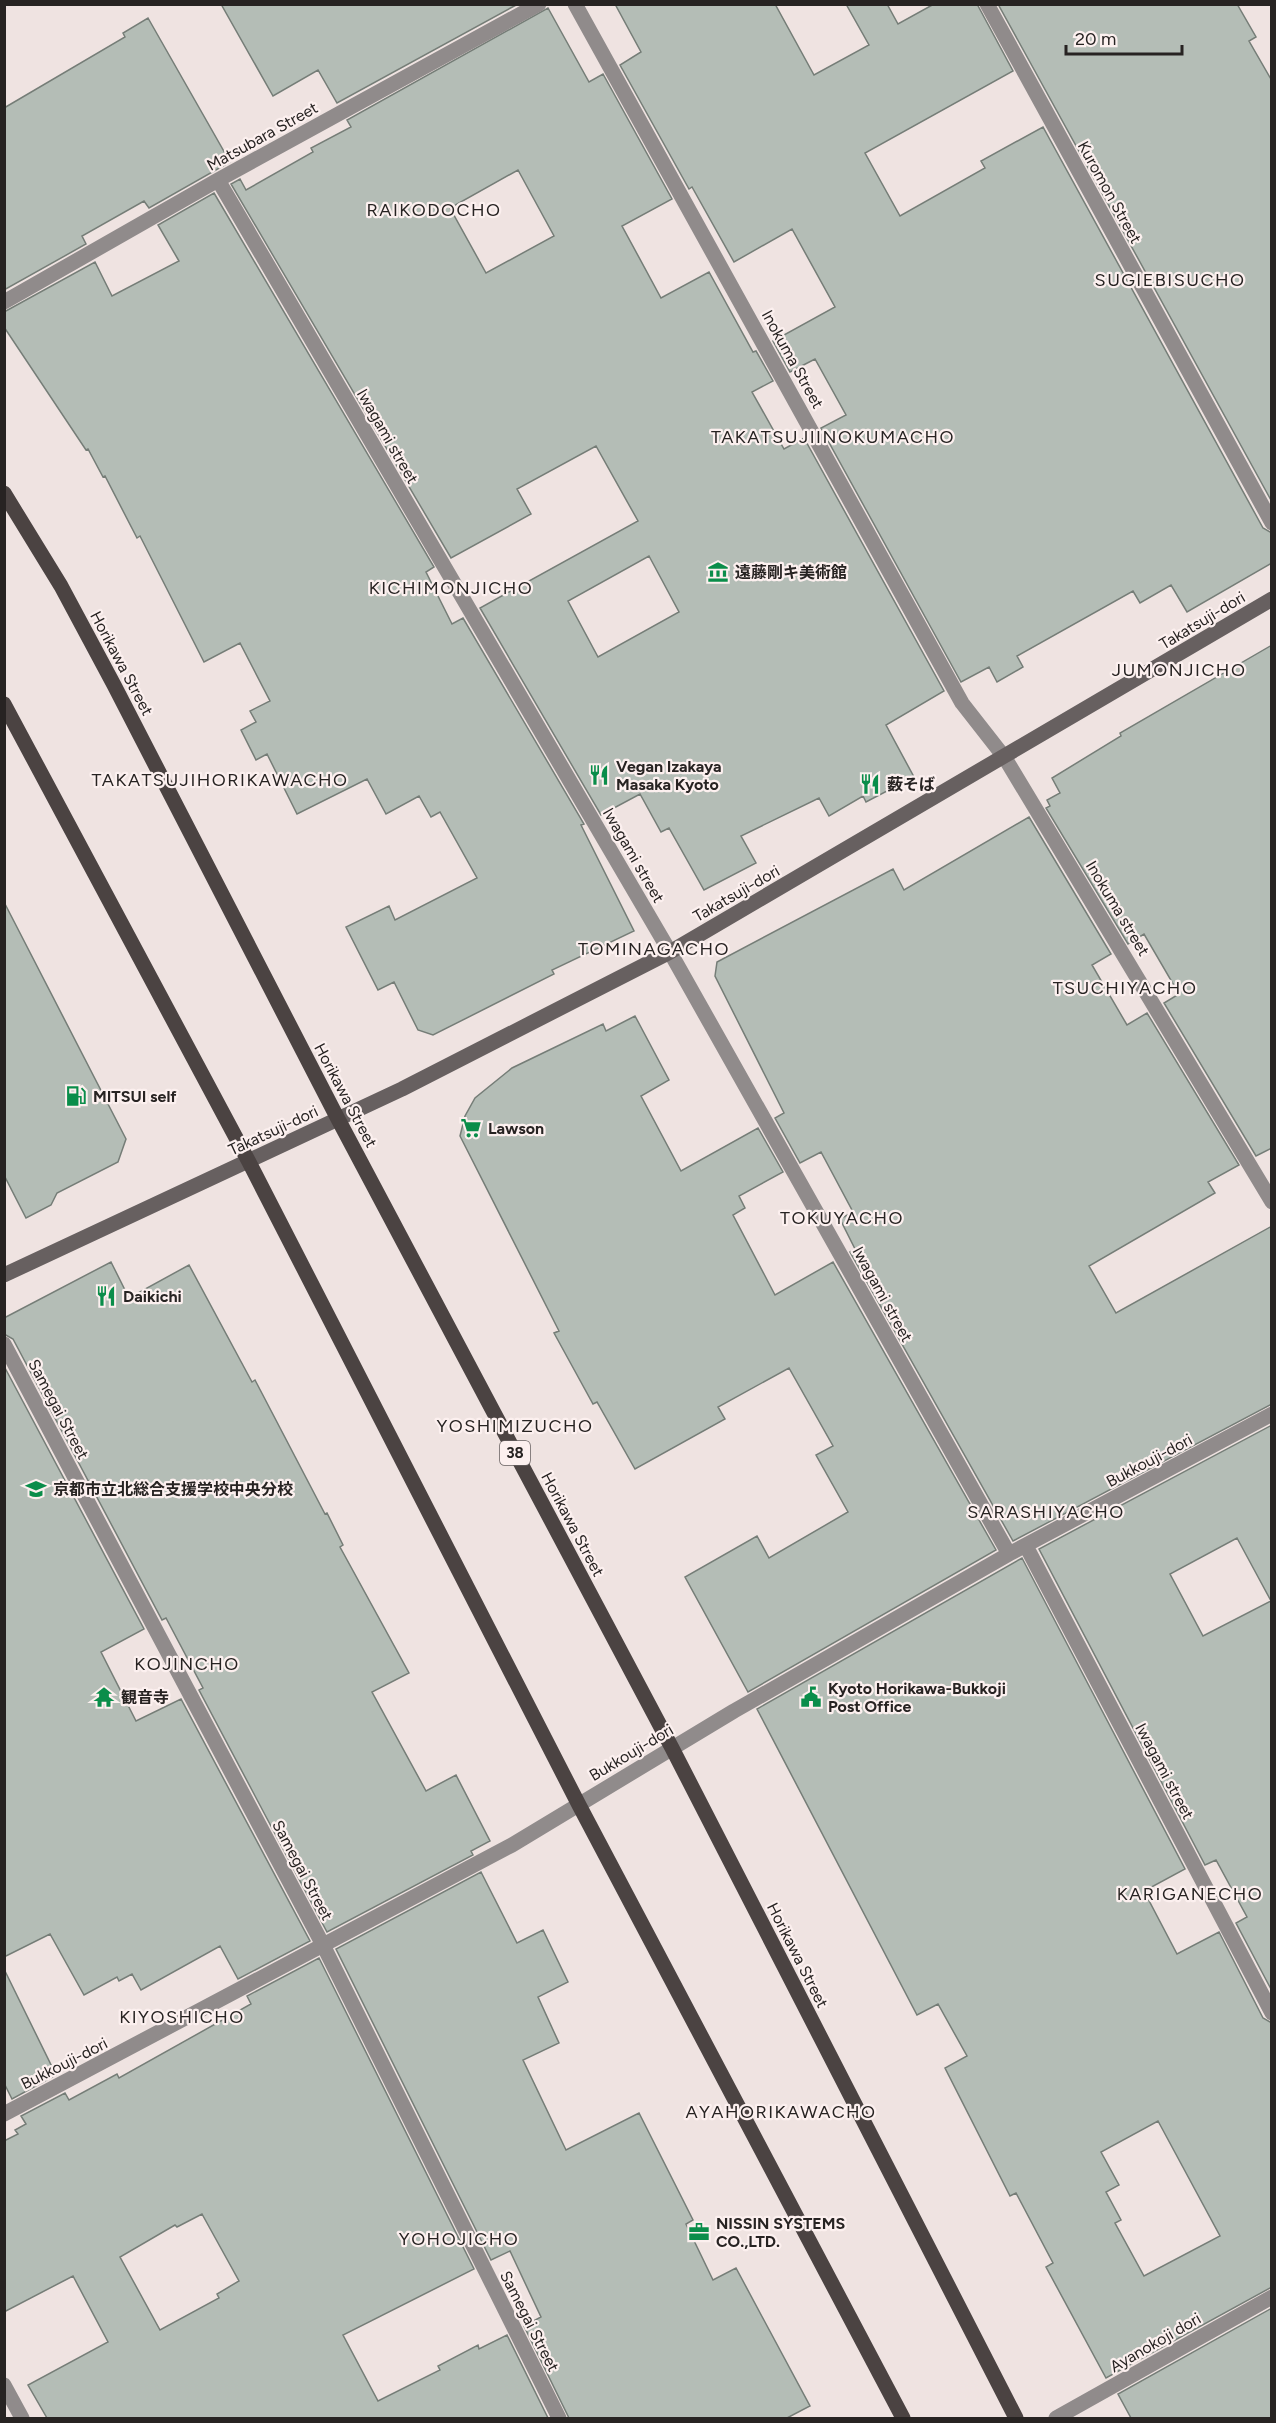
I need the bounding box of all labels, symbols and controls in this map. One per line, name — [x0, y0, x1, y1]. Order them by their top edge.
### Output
scale bar — [1066, 18, 1182, 56]
text: 20 m — [1075, 28, 1116, 50]
street label: Matsubara Street — [203, 98, 321, 175]
street label: Kuromon Street — [1074, 138, 1145, 247]
district label: RAIKODOCHO — [366, 199, 502, 221]
district label: SUGIEBISUCHO — [1095, 269, 1245, 291]
street label: Inokuma Street — [758, 307, 827, 412]
street label: Iwagami street — [353, 386, 422, 487]
district label: TAKATSUJIINOKUMACHO — [711, 426, 955, 448]
museum icon: 遠藤剛キ美術館 — [706, 560, 730, 584]
place label: 遠藤剛キ美術館 — [735, 563, 847, 582]
district label: KICHIMONJICHO — [369, 577, 533, 599]
street label: Takatsuji-dori — [1156, 587, 1249, 653]
street label: Horikawa Street — [86, 608, 157, 719]
district label: JUMONJICHO — [1112, 659, 1246, 681]
place label: Vegan Izakaya Masaka Kyoto — [616, 757, 722, 794]
restaurant icon: Vegan Izakaya Masaka Kyoto — [587, 763, 611, 787]
district label: TAKATSUJIHORIKAWACHO — [92, 769, 348, 791]
restaurant icon: 薮そば — [858, 772, 882, 796]
place label: 薮そば — [887, 775, 935, 794]
street label: Iwagami street — [599, 805, 668, 906]
street label: Inokuma street — [1082, 857, 1153, 959]
street label: Takatsuji-dori — [690, 861, 783, 926]
district label: TOMINAGACHO — [578, 938, 730, 960]
district label: TSUCHIYACHO — [1053, 977, 1197, 999]
street label: Horikawa Street — [310, 1040, 381, 1151]
fuel station icon: MITSUI self — [64, 1084, 88, 1108]
place label: MITSUI self — [93, 1087, 177, 1106]
street label: Takatsuji-dori — [225, 1101, 321, 1159]
supermarket icon: Lawson — [459, 1116, 483, 1140]
place label: Lawson — [488, 1119, 544, 1138]
district label: TOKUYACHO — [780, 1207, 904, 1229]
street label: Iwagami street — [849, 1243, 917, 1345]
restaurant icon: Daikichi — [94, 1284, 118, 1308]
place label: Daikichi — [123, 1287, 182, 1306]
street label: Samegai Street — [24, 1356, 93, 1462]
district label: YOSHIMIZUCHO — [436, 1415, 594, 1437]
street label: Bukkouji-dori — [1103, 1430, 1196, 1491]
road number: 38 — [500, 1441, 530, 1465]
street label: Horikawa Street — [537, 1469, 608, 1580]
school or university icon: 京都市立北総合支援学校中央分校 — [24, 1477, 48, 1501]
place label: 京都市立北総合支援学校中央分校 — [53, 1480, 293, 1499]
district label: SARASHIYACHO — [967, 1501, 1125, 1523]
district label: KOJINCHO — [134, 1653, 240, 1675]
place label: Kyoto Horikawa-Bukkoji Post Office — [828, 1679, 1006, 1716]
temple icon: 観音寺 — [92, 1685, 116, 1709]
public building icon: Kyoto Horikawa-Bukkoji Post Office — [799, 1685, 823, 1709]
place label: 観音寺 — [121, 1688, 169, 1707]
street label: Bukkouji-dori — [586, 1720, 677, 1785]
street label: Iwagami street — [1131, 1720, 1198, 1823]
street label: Samegai Street — [268, 1817, 337, 1923]
district label: KARIGANECHO — [1117, 1883, 1263, 1905]
street label: Horikawa Street — [763, 1900, 832, 2011]
district label: KIYOSHICHO — [119, 2006, 245, 2028]
street label: Bukkouji-dori — [18, 2033, 111, 2093]
district label: AYAHORIKAWACHO — [685, 2101, 877, 2123]
place label: NISSIN SYSTEMS CO.,LTD. — [716, 2214, 845, 2251]
office icon: NISSIN SYSTEMS CO.,LTD. — [687, 2220, 711, 2244]
district label: YOHOJICHO — [399, 2228, 519, 2250]
street label: Samegai Street — [496, 2268, 563, 2375]
street label: Ayanokoji dori — [1106, 2309, 1204, 2376]

